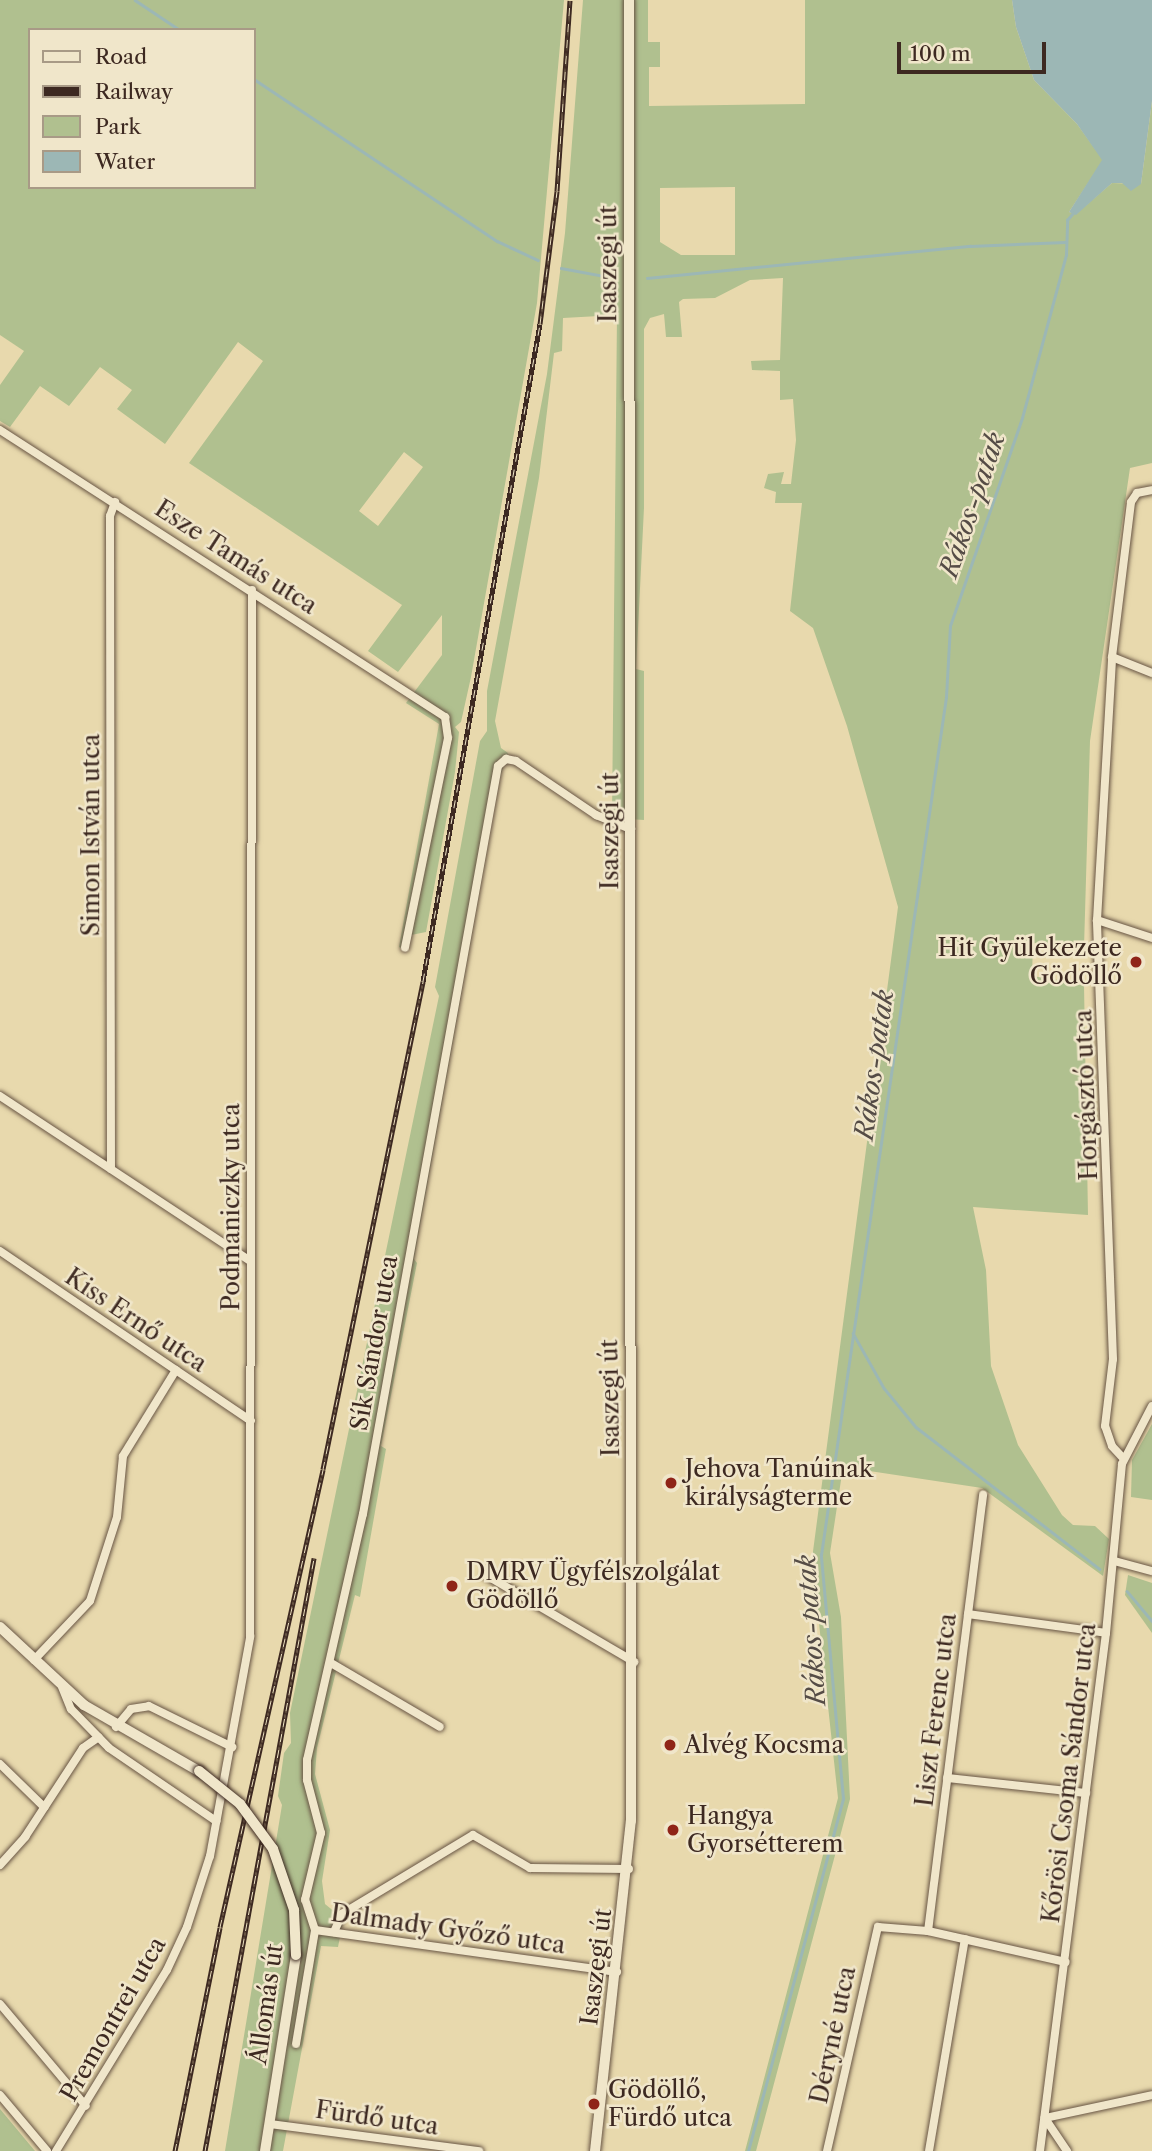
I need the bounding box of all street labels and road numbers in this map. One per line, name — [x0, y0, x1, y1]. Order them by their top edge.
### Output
street label: Isaszegi út — [594, 205, 622, 323]
street label: Esze Tamás utca — [149, 494, 323, 620]
street label: Simon István utca — [77, 734, 105, 936]
street label: Isaszegi út — [596, 772, 624, 890]
street label: Horgásztó utca — [1069, 1009, 1103, 1181]
street label: Podmaniczky utca — [217, 1103, 245, 1311]
street label: Sík Sándor utca — [344, 1253, 404, 1433]
street label: Kiss Ernő utca — [60, 1262, 212, 1378]
street label: Isaszegi út — [595, 1339, 625, 1457]
street label: Liszt Ferenc utca — [910, 1612, 962, 1808]
street label: Kőrösi Csoma Sándor utca — [1036, 1621, 1102, 1925]
street label: Dalmady Győző utca — [329, 1898, 567, 1960]
street label: Isaszegi út — [575, 1907, 617, 2027]
street label: Premontrei utca — [54, 1932, 172, 2106]
street label: Állomás út — [243, 1942, 289, 2066]
street label: Déryné utca — [804, 1964, 862, 2106]
street label: Fürdő utca — [314, 2095, 440, 2141]

